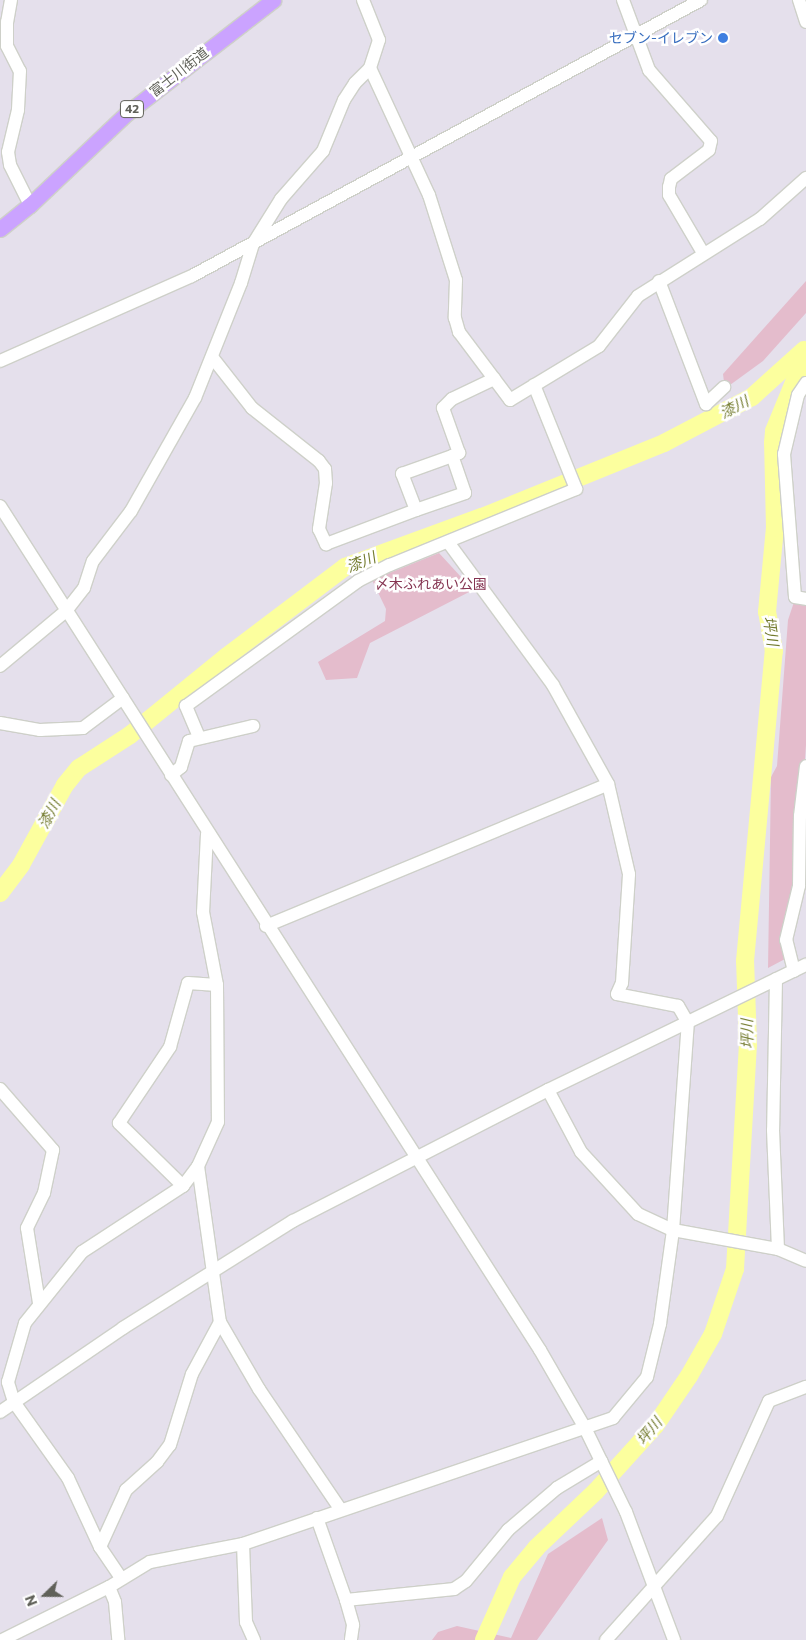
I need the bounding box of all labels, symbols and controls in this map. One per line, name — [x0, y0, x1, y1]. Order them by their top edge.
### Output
place label: セブン-イレブン — [609, 30, 713, 46]
marker: セブン-イレブン — [717, 32, 729, 44]
street label: 富士川街道 — [146, 44, 212, 100]
road number: 42 — [120, 100, 144, 118]
water label: 漆川 — [717, 392, 751, 422]
water label: 漆川 — [344, 548, 378, 576]
park label: 〆木ふれあい公園 — [375, 576, 487, 592]
water label: 坪川 — [760, 615, 782, 647]
water label: 漆川 — [34, 797, 64, 831]
water label: 坪川 — [738, 1019, 756, 1049]
water label: 坪川 — [632, 1414, 666, 1448]
north arrow — [20, 1570, 70, 1620]
text: N — [21, 1593, 40, 1609]

